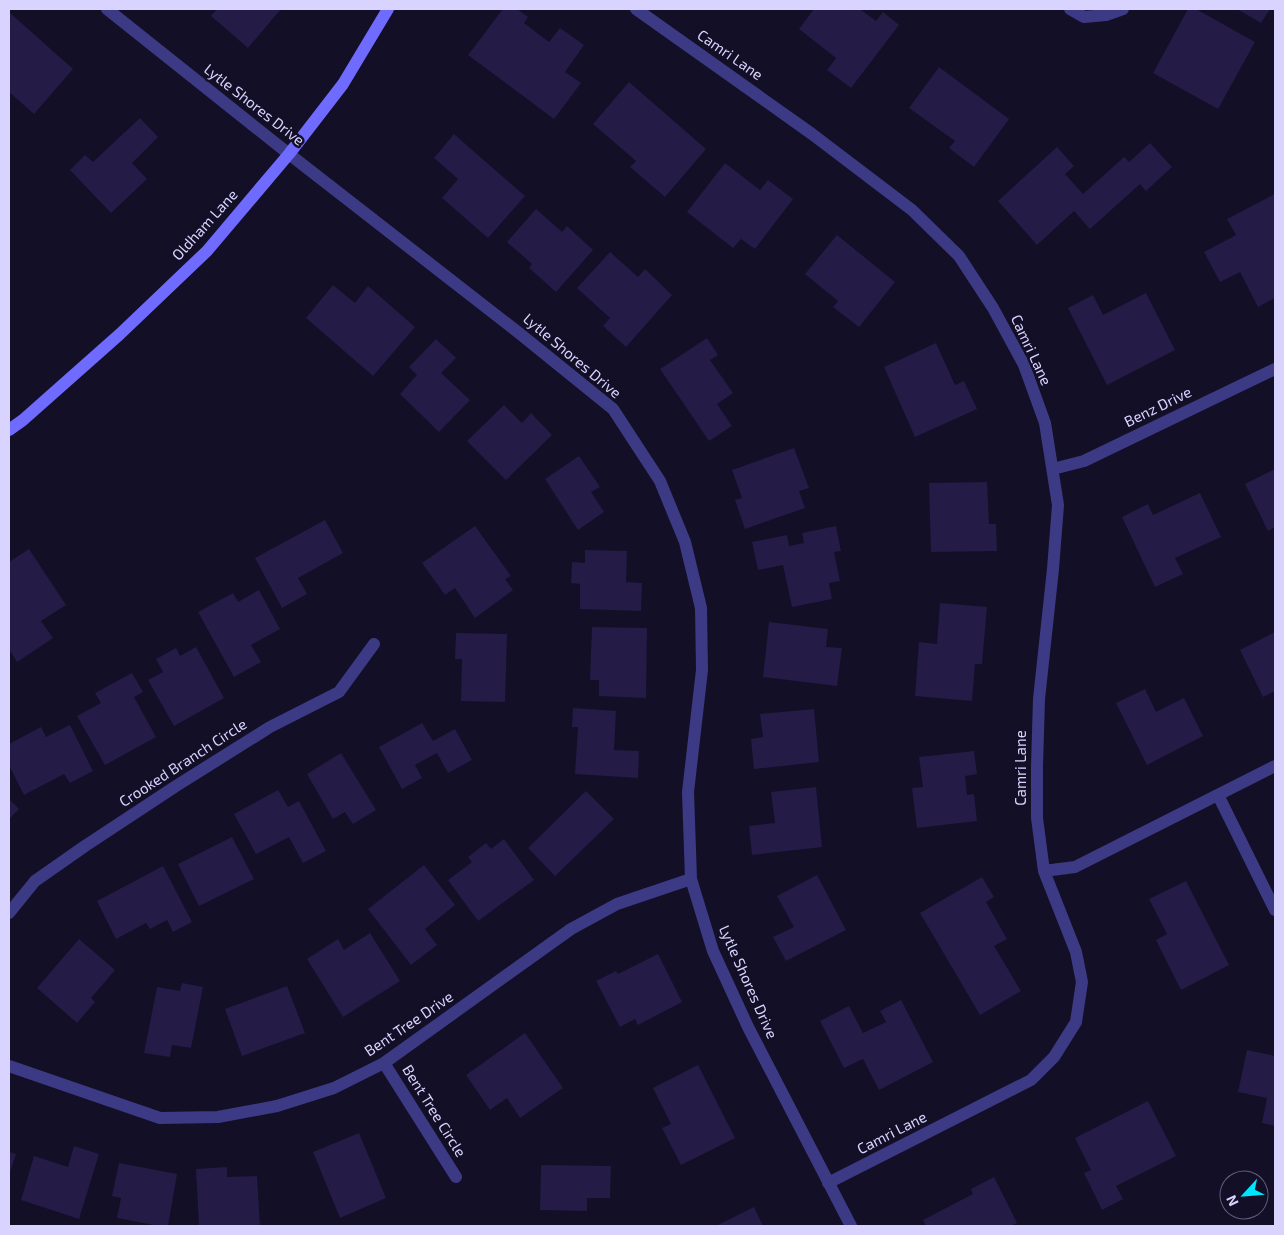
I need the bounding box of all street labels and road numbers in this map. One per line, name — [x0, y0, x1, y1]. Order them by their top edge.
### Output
street label: Camri Lane — [694, 25, 767, 83]
street label: Lytle Shores Drive — [201, 59, 308, 149]
street label: Oldham Lane — [168, 185, 241, 264]
street label: Lytle Shores Drive — [520, 309, 625, 401]
street label: Camri Lane — [1008, 311, 1056, 388]
street label: Benz Drive — [1121, 382, 1194, 430]
street label: Crooked Branch Circle — [115, 714, 250, 810]
street label: Camri Lane — [1011, 730, 1029, 806]
street label: Lytle Shores Drive — [716, 922, 782, 1041]
street label: Bent Tree Drive — [361, 987, 456, 1059]
street label: Bent Tree Circle — [399, 1061, 470, 1160]
street label: Camri Lane — [854, 1107, 929, 1157]

